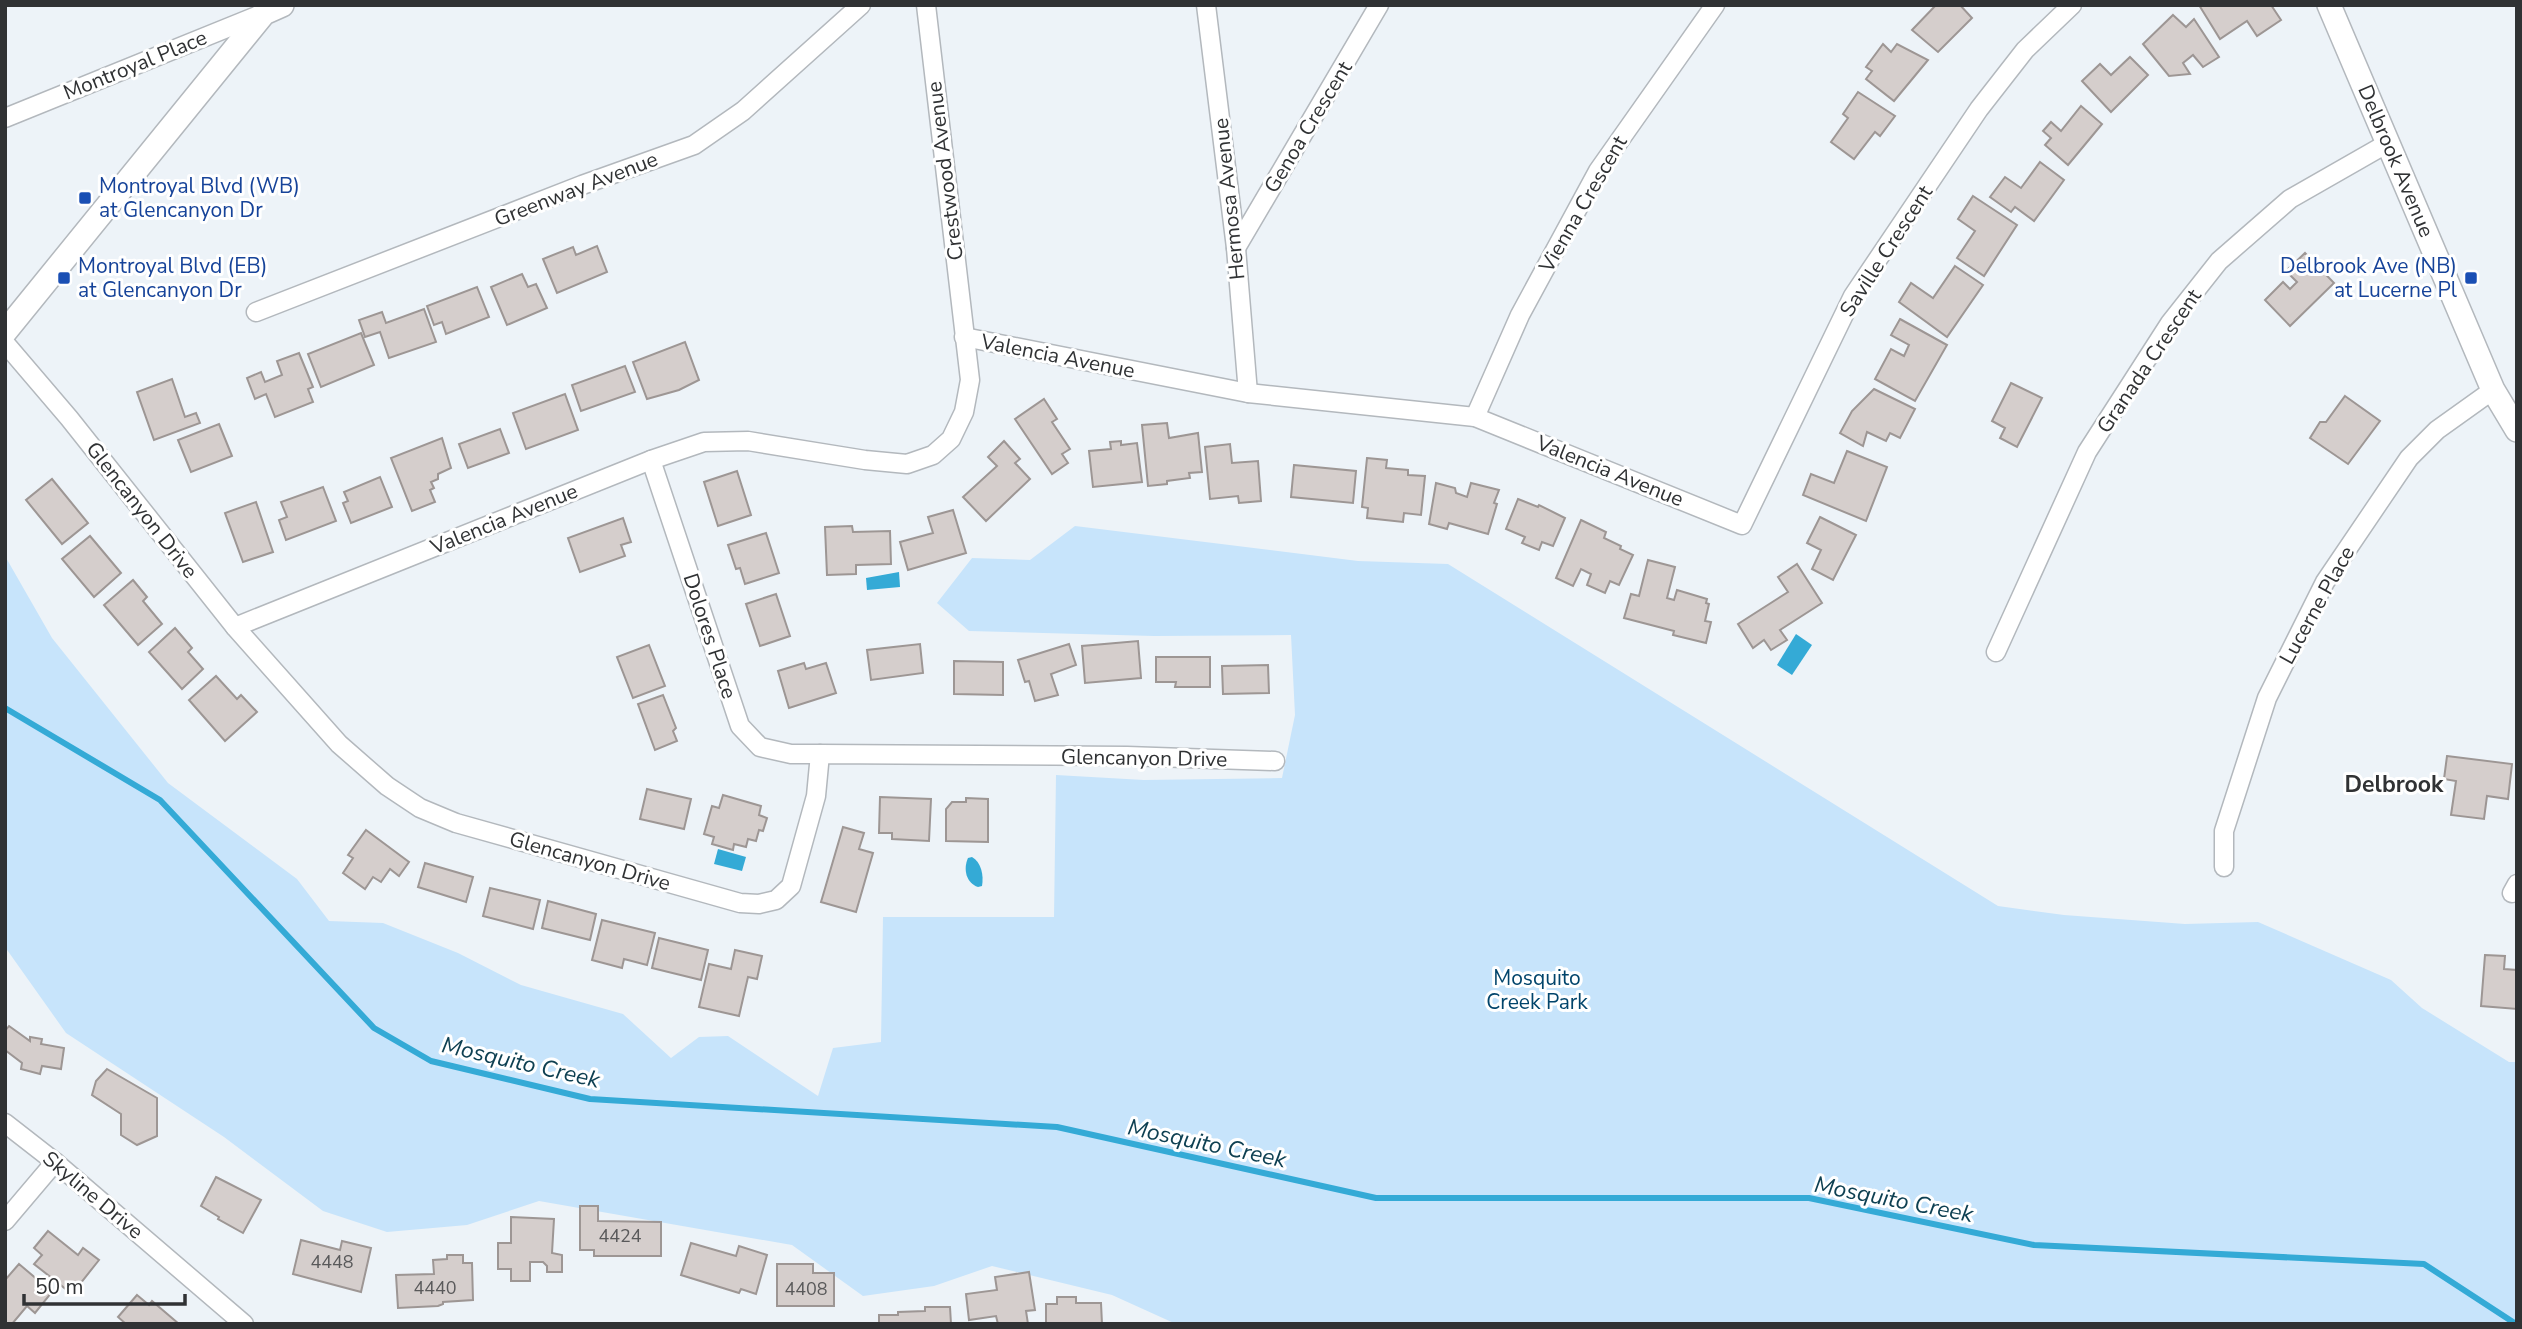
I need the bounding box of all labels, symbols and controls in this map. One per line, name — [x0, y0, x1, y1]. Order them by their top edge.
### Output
street label: Montroyal Place — [59, 23, 211, 107]
street label: Genoa Crescent — [1258, 55, 1359, 198]
street label: Crestwood Avenue — [920, 80, 970, 262]
street label: Delbrook Avenue — [2351, 80, 2441, 242]
street label: Hermosa Avenue — [1207, 117, 1251, 281]
street label: Vienna Crescent — [1532, 130, 1634, 278]
street label: Greenway Avenue — [490, 145, 662, 233]
place label: Montroyal Blvd (WB) at Glencanyon Dr — [99, 172, 300, 224]
street label: Saville Crescent — [1833, 179, 1939, 322]
marker: Montroyal Blvd (WB) at Glencanyon Dr — [77, 190, 93, 206]
place label: Montroyal Blvd (EB) at Glencanyon Dr — [78, 252, 267, 304]
place label: Delbrook Ave (NB) at Lucerne Pl — [2280, 252, 2458, 304]
marker: Montroyal Blvd (EB) at Glencanyon Dr — [56, 270, 72, 286]
marker: Delbrook Ave (NB) at Lucerne Pl — [2463, 270, 2479, 286]
street label: Granada Crescent — [2090, 283, 2208, 439]
street label: Valencia Avenue — [978, 327, 1137, 385]
street label: Valencia Avenue — [1531, 428, 1688, 513]
street label: Glencanyon Drive — [80, 436, 204, 584]
street label: Valencia Avenue — [425, 477, 582, 562]
street label: Lucerne Place — [2273, 541, 2361, 669]
street label: Dolores Place — [677, 570, 743, 702]
street label: Glencanyon Drive — [1061, 743, 1227, 773]
district label: Delbrook — [2345, 769, 2444, 800]
street label: Glencanyon Drive — [506, 825, 674, 897]
park label: Mosquito Creek Park — [1486, 964, 1588, 1016]
water label: Mosquito Creek — [439, 1029, 603, 1096]
water label: Mosquito Creek — [1125, 1112, 1290, 1176]
street label: Skyline Drive — [37, 1145, 149, 1245]
water label: Mosquito Creek — [1812, 1169, 1977, 1230]
house number: 4424 — [598, 1224, 642, 1248]
house number: 4448 — [310, 1250, 354, 1274]
scale bar — [24, 1262, 186, 1306]
text: 50 m — [35, 1273, 84, 1301]
house number: 4440 — [413, 1276, 457, 1300]
house number: 4408 — [784, 1277, 828, 1301]

